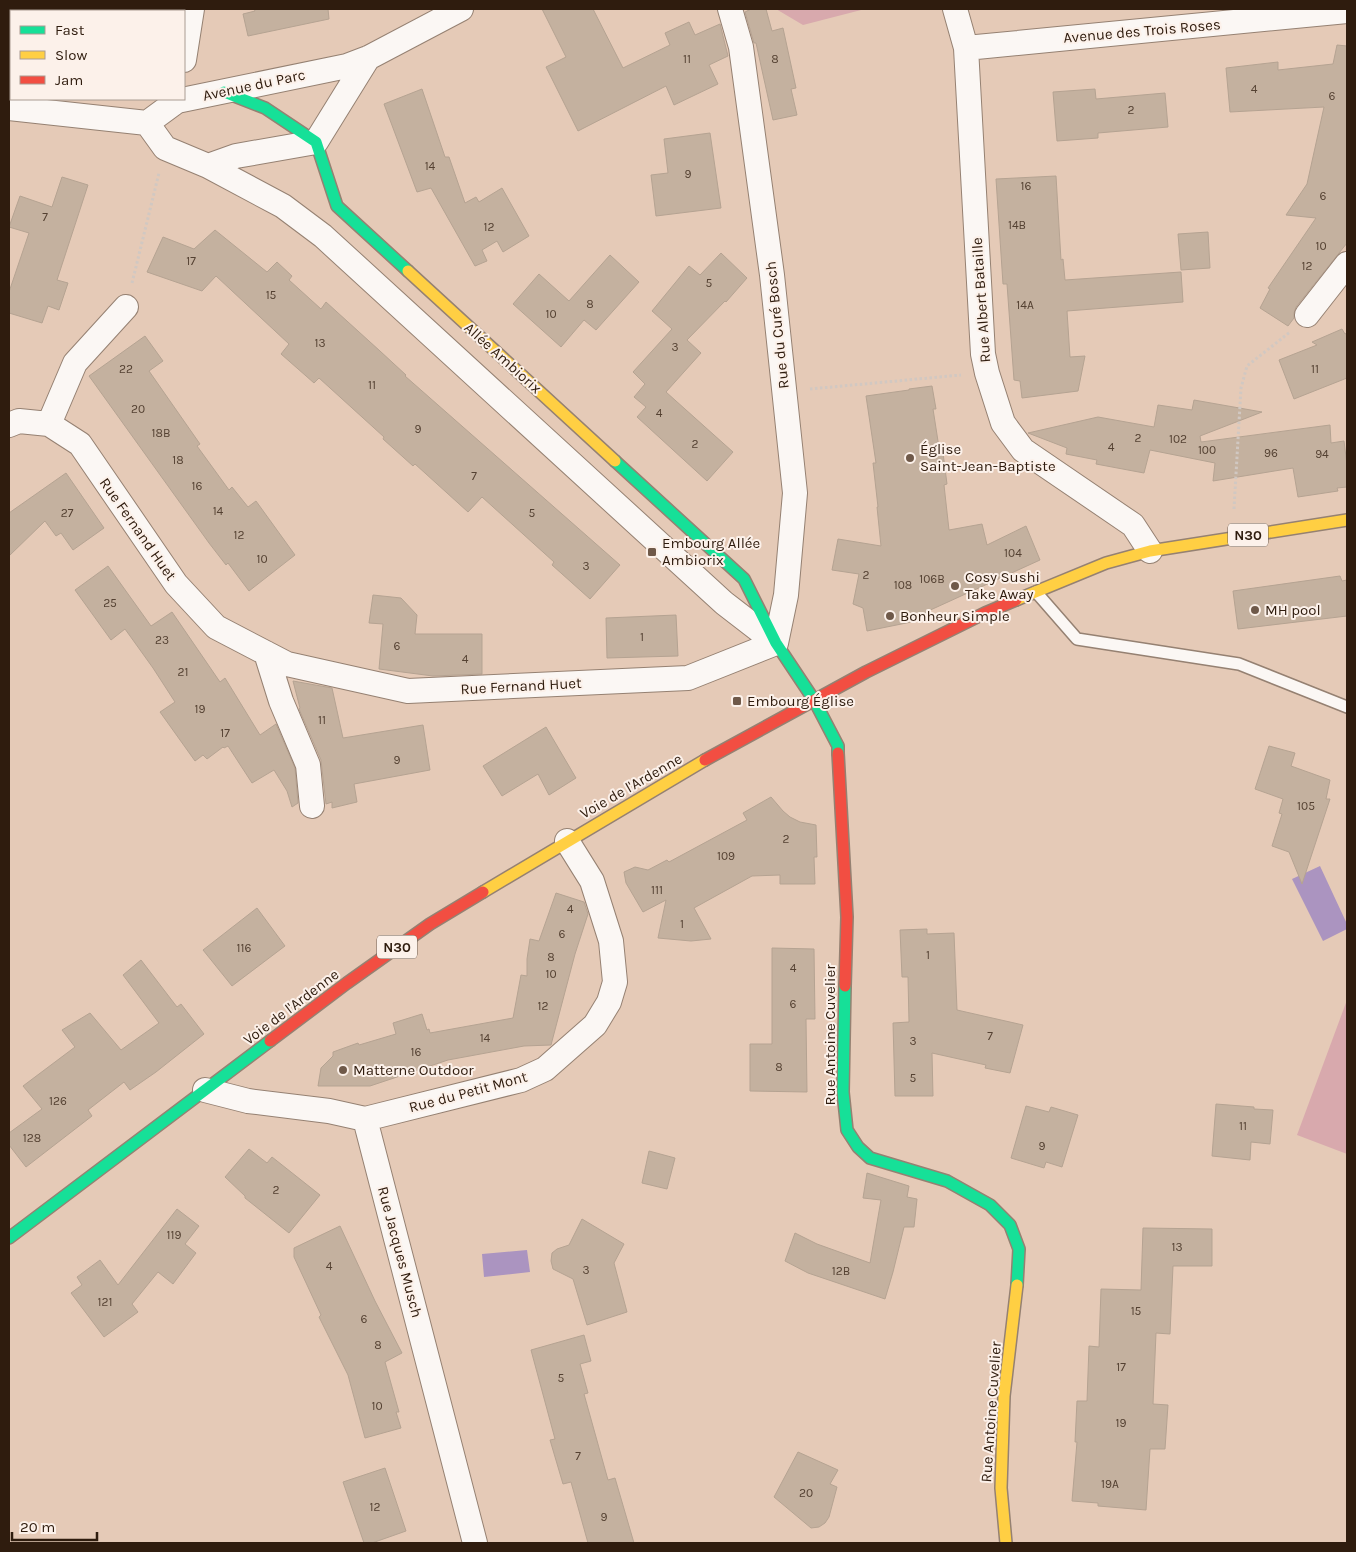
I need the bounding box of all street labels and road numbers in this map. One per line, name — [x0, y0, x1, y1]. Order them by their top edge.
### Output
street label: Avenue des Trois Roses — [1063, 15, 1221, 47]
street label: Avenue du Parc — [201, 65, 307, 105]
street label: Rue Albert Bataille — [968, 237, 994, 363]
street label: Rue du Curé Bosch — [761, 260, 793, 390]
street label: Allée Ambiorix — [461, 319, 546, 398]
street label: Rue Fernand Huet — [96, 474, 180, 584]
road number: N30 — [1228, 524, 1268, 546]
street label: Rue Fernand Huet — [460, 674, 582, 698]
street label: Voie de l'Ardenne — [577, 750, 685, 822]
road number: N30 — [377, 936, 417, 959]
street label: Rue Antoine Cuvelier — [821, 964, 839, 1106]
street label: Voie de l'Ardenne — [240, 965, 342, 1049]
street label: Rue du Petit Mont — [407, 1067, 530, 1116]
street label: Rue Jacques Musch — [374, 1184, 426, 1320]
street label: Rue Antoine Cuvelier — [977, 1340, 1005, 1483]

